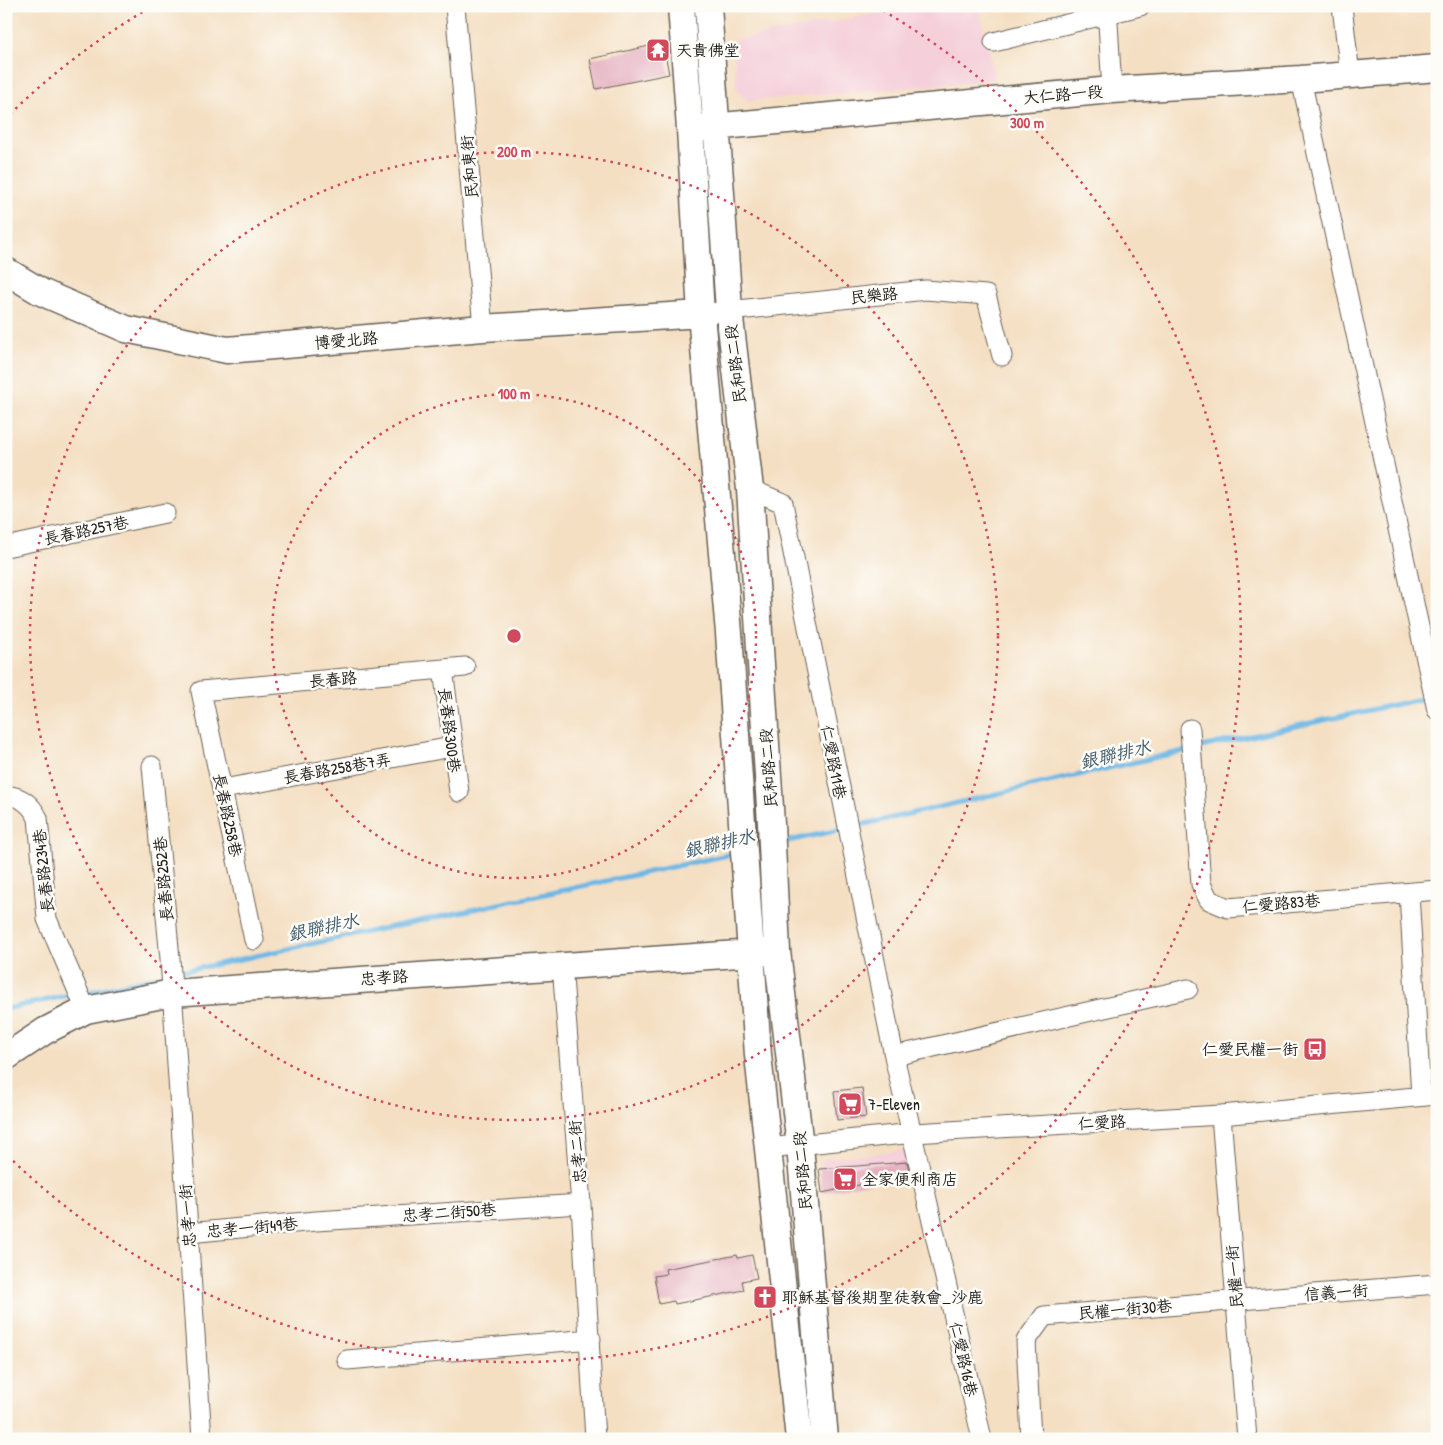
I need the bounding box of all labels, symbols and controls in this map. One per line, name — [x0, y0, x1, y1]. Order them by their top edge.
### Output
temple icon: 天貴佛堂 — [645, 37, 671, 63]
place label: 天貴佛堂 — [676, 39, 740, 61]
street label: 大仁路一段 — [1022, 80, 1104, 108]
text: 300 m — [1010, 112, 1044, 133]
street label: 民和東街 — [455, 134, 483, 200]
text: 200 m — [497, 141, 531, 162]
street label: 民樂路 — [849, 282, 899, 308]
street label: 民和路二段 — [719, 323, 751, 405]
street label: 博愛北路 — [313, 326, 379, 354]
text: 100 m — [498, 383, 530, 404]
street label: 長春路257巷 — [42, 510, 130, 550]
centre of rings — [505, 627, 523, 645]
street label: 長春路 — [308, 666, 358, 692]
street label: 長春路300巷 — [434, 686, 466, 774]
street label: 仁愛路11巷 — [816, 723, 852, 801]
street label: 民和路二段 — [754, 727, 782, 809]
water label: 銀聯排水 — [1077, 733, 1154, 774]
street label: 長春路258巷7弄 — [281, 748, 393, 788]
street label: 長春路258巷 — [208, 771, 248, 859]
water label: 銀聯排水 — [681, 822, 758, 863]
street label: 長春路234巷 — [28, 828, 58, 914]
street label: 長春路252巷 — [148, 835, 178, 923]
street label: 仁愛路83巷 — [1241, 889, 1321, 917]
water label: 銀聯排水 — [285, 907, 362, 947]
street label: 忠孝路 — [359, 964, 409, 990]
bus stop icon: 仁愛民權一街 — [1302, 1036, 1328, 1062]
place label: 仁愛民權一街 — [1202, 1038, 1298, 1060]
supermarket icon: 7-Eleven — [837, 1091, 863, 1117]
place label: 7-Eleven — [868, 1093, 920, 1115]
street label: 仁愛路 — [1077, 1110, 1127, 1134]
street label: 忠孝二街 — [563, 1119, 591, 1185]
street label: 民和路二段 — [788, 1130, 816, 1212]
supermarket icon: 全家便利商店 — [832, 1166, 858, 1192]
place label: 全家便利商店 — [862, 1168, 958, 1190]
street label: 忠孝一街 — [174, 1183, 200, 1249]
street label: 忠孝二街50巷 — [401, 1198, 497, 1226]
street label: 忠孝一街49巷 — [205, 1212, 299, 1242]
street label: 民權一街 — [1220, 1244, 1248, 1310]
street label: 信義一街 — [1303, 1279, 1369, 1305]
church icon: 耶穌基督後期聖徒教會_沙鹿 — [752, 1284, 778, 1310]
place label: 耶穌基督後期聖徒教會_沙鹿 — [782, 1286, 983, 1308]
street label: 民權一街30巷 — [1077, 1294, 1173, 1324]
street label: 仁愛路16巷 — [945, 1319, 983, 1399]

